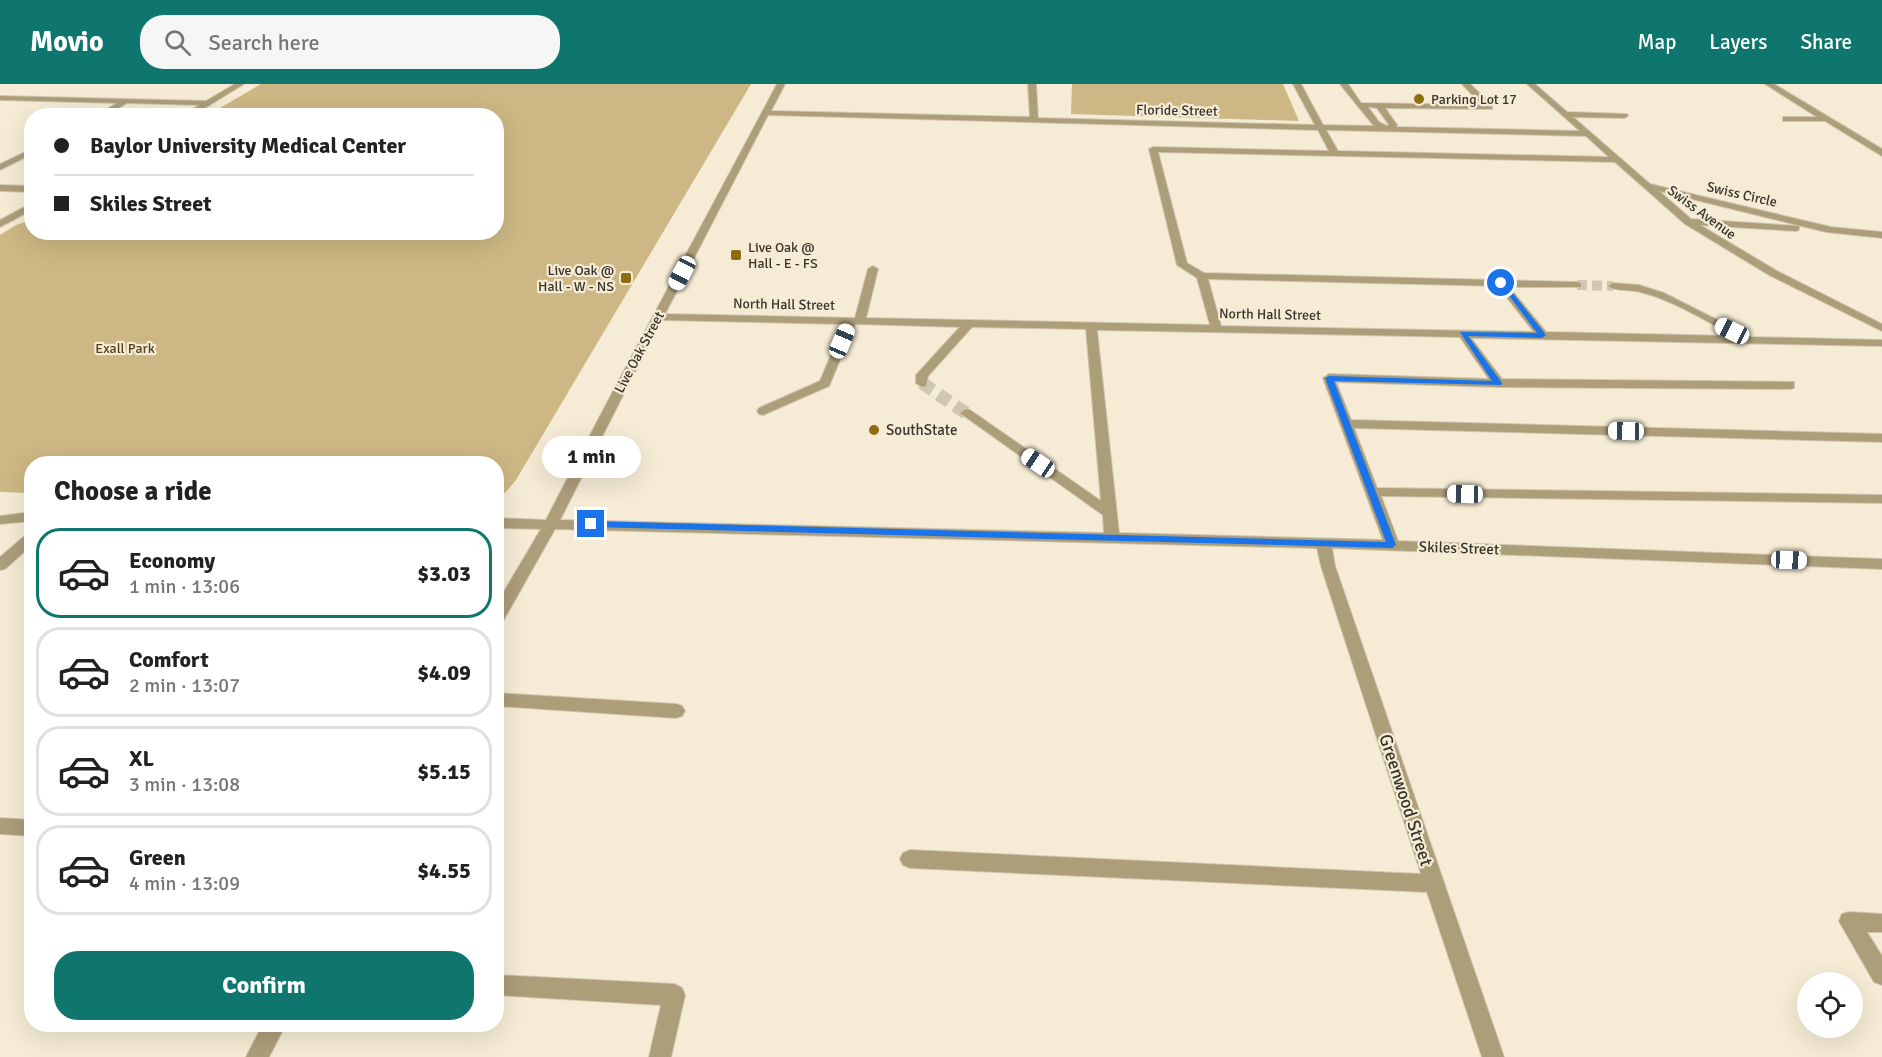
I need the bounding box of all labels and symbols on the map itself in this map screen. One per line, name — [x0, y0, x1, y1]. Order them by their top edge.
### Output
place label: Parking Lot 17 — [1431, 91, 1517, 108]
marker: Parking Lot 17 — [1412, 92, 1426, 106]
street label: Floride Street — [1136, 101, 1218, 120]
street label: Swiss Circle — [1705, 178, 1779, 211]
street label: Swiss Avenue — [1664, 182, 1739, 243]
place label: Live Oak @ Hall - E - FS — [748, 239, 818, 272]
marker: Live Oak @ Hall - E - FS — [729, 248, 743, 262]
car — [666, 253, 698, 293]
place label: Live Oak @ Hall - W - NS — [538, 262, 614, 295]
route start — [1487, 269, 1514, 296]
marker: Live Oak @ Hall - W - NS — [619, 271, 633, 285]
street label: North Hall Street — [733, 295, 835, 314]
street label: North Hall Street — [1219, 305, 1321, 324]
street label: Live Oak Street — [611, 309, 668, 396]
car — [1712, 315, 1752, 347]
car — [827, 321, 857, 361]
park label: Exall Park — [95, 340, 155, 357]
place label: SouthState — [886, 421, 957, 439]
car — [1608, 422, 1644, 440]
marker: SouthState — [867, 423, 881, 437]
callout: 1 min — [542, 437, 640, 479]
car — [1018, 445, 1058, 481]
car — [1447, 485, 1483, 503]
route end — [577, 510, 604, 537]
street label: Skiles Street — [1418, 538, 1500, 558]
car — [1771, 550, 1807, 570]
street label: Greenwood Street — [1374, 731, 1438, 869]

